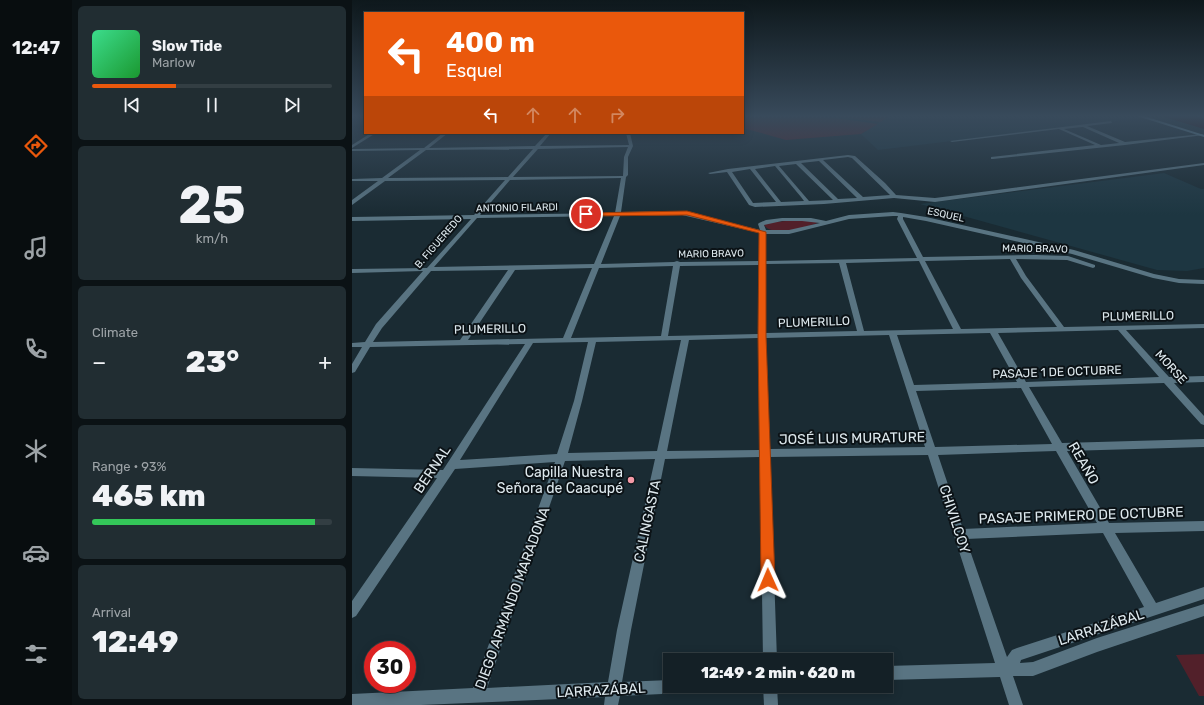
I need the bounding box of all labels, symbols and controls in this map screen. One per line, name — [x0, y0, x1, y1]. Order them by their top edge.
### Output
text: 400 m — [446, 26, 535, 59]
icon: left — [380, 28, 432, 80]
text: 12:47 — [12, 37, 60, 59]
text: Slow Tide — [152, 37, 222, 55]
text: Marlow — [152, 55, 195, 70]
text: Esquel — [446, 60, 502, 82]
icon: previous — [121, 94, 143, 116]
icon: pause — [201, 94, 223, 116]
icon: next — [281, 94, 303, 116]
icon: left — [480, 104, 502, 126]
icon: ahead — [522, 104, 544, 126]
icon: ahead — [564, 104, 586, 126]
icon: right — [606, 104, 628, 126]
icon: directions — [22, 132, 50, 160]
text: 25 — [178, 174, 246, 236]
pin — [569, 197, 603, 231]
street label: ANTONIO FILARDI — [476, 201, 558, 215]
icon: arrive — [575, 203, 597, 225]
street label: ESQUEL — [926, 205, 966, 225]
street label: B. FIGUEREDO — [412, 213, 465, 271]
text: km/h — [196, 231, 228, 246]
icon: music — [22, 234, 50, 262]
street label: MARIO BRAVO — [1002, 242, 1068, 256]
street label: MARIO BRAVO — [678, 247, 744, 261]
street label: PLUMERILLO — [1102, 308, 1174, 324]
street label: PLUMERILLO — [778, 314, 850, 330]
street label: PLUMERILLO — [454, 321, 526, 337]
text: Climate — [92, 325, 138, 340]
icon: phone — [22, 335, 50, 363]
text: 23° — [186, 344, 239, 380]
street label: MORSE — [1152, 347, 1190, 387]
text: − — [92, 349, 106, 376]
text: + — [318, 349, 332, 376]
street label: PASAJE 1 DE OCTUBRE — [992, 363, 1122, 381]
street label: JOSÉ LUIS MURATURE — [779, 428, 925, 448]
icon: climate — [22, 437, 50, 465]
street label: REAÑO — [1065, 438, 1103, 488]
street label: BERNAL — [410, 442, 455, 496]
text: Range · 93% — [92, 459, 166, 474]
place label: Capilla Nuestra Señora de Caacupé — [497, 464, 623, 497]
marker: Capilla Nuestra Señora de Caacupé — [626, 475, 636, 485]
text: 465 km — [92, 478, 206, 514]
street label: CALINGASTA — [630, 478, 665, 564]
street label: CHIVILCOY — [935, 483, 974, 556]
street label: PASAJE PRIMERO DE OCTUBRE — [978, 503, 1184, 528]
street label: DIEGO ARMANDO MARADONA — [472, 504, 554, 692]
icon: car — [22, 539, 50, 567]
position arrow — [747, 559, 789, 601]
text: Arrival — [92, 605, 131, 620]
street label: LARRAZÁBAL — [1056, 605, 1146, 649]
text: 12:49 — [92, 624, 178, 660]
icon: filters — [22, 640, 50, 668]
speed limit sign: 30 — [364, 641, 416, 693]
text: 12:49 · 2 min · 620 m — [701, 664, 855, 682]
street label: LARRAZÁBAL — [556, 679, 646, 701]

